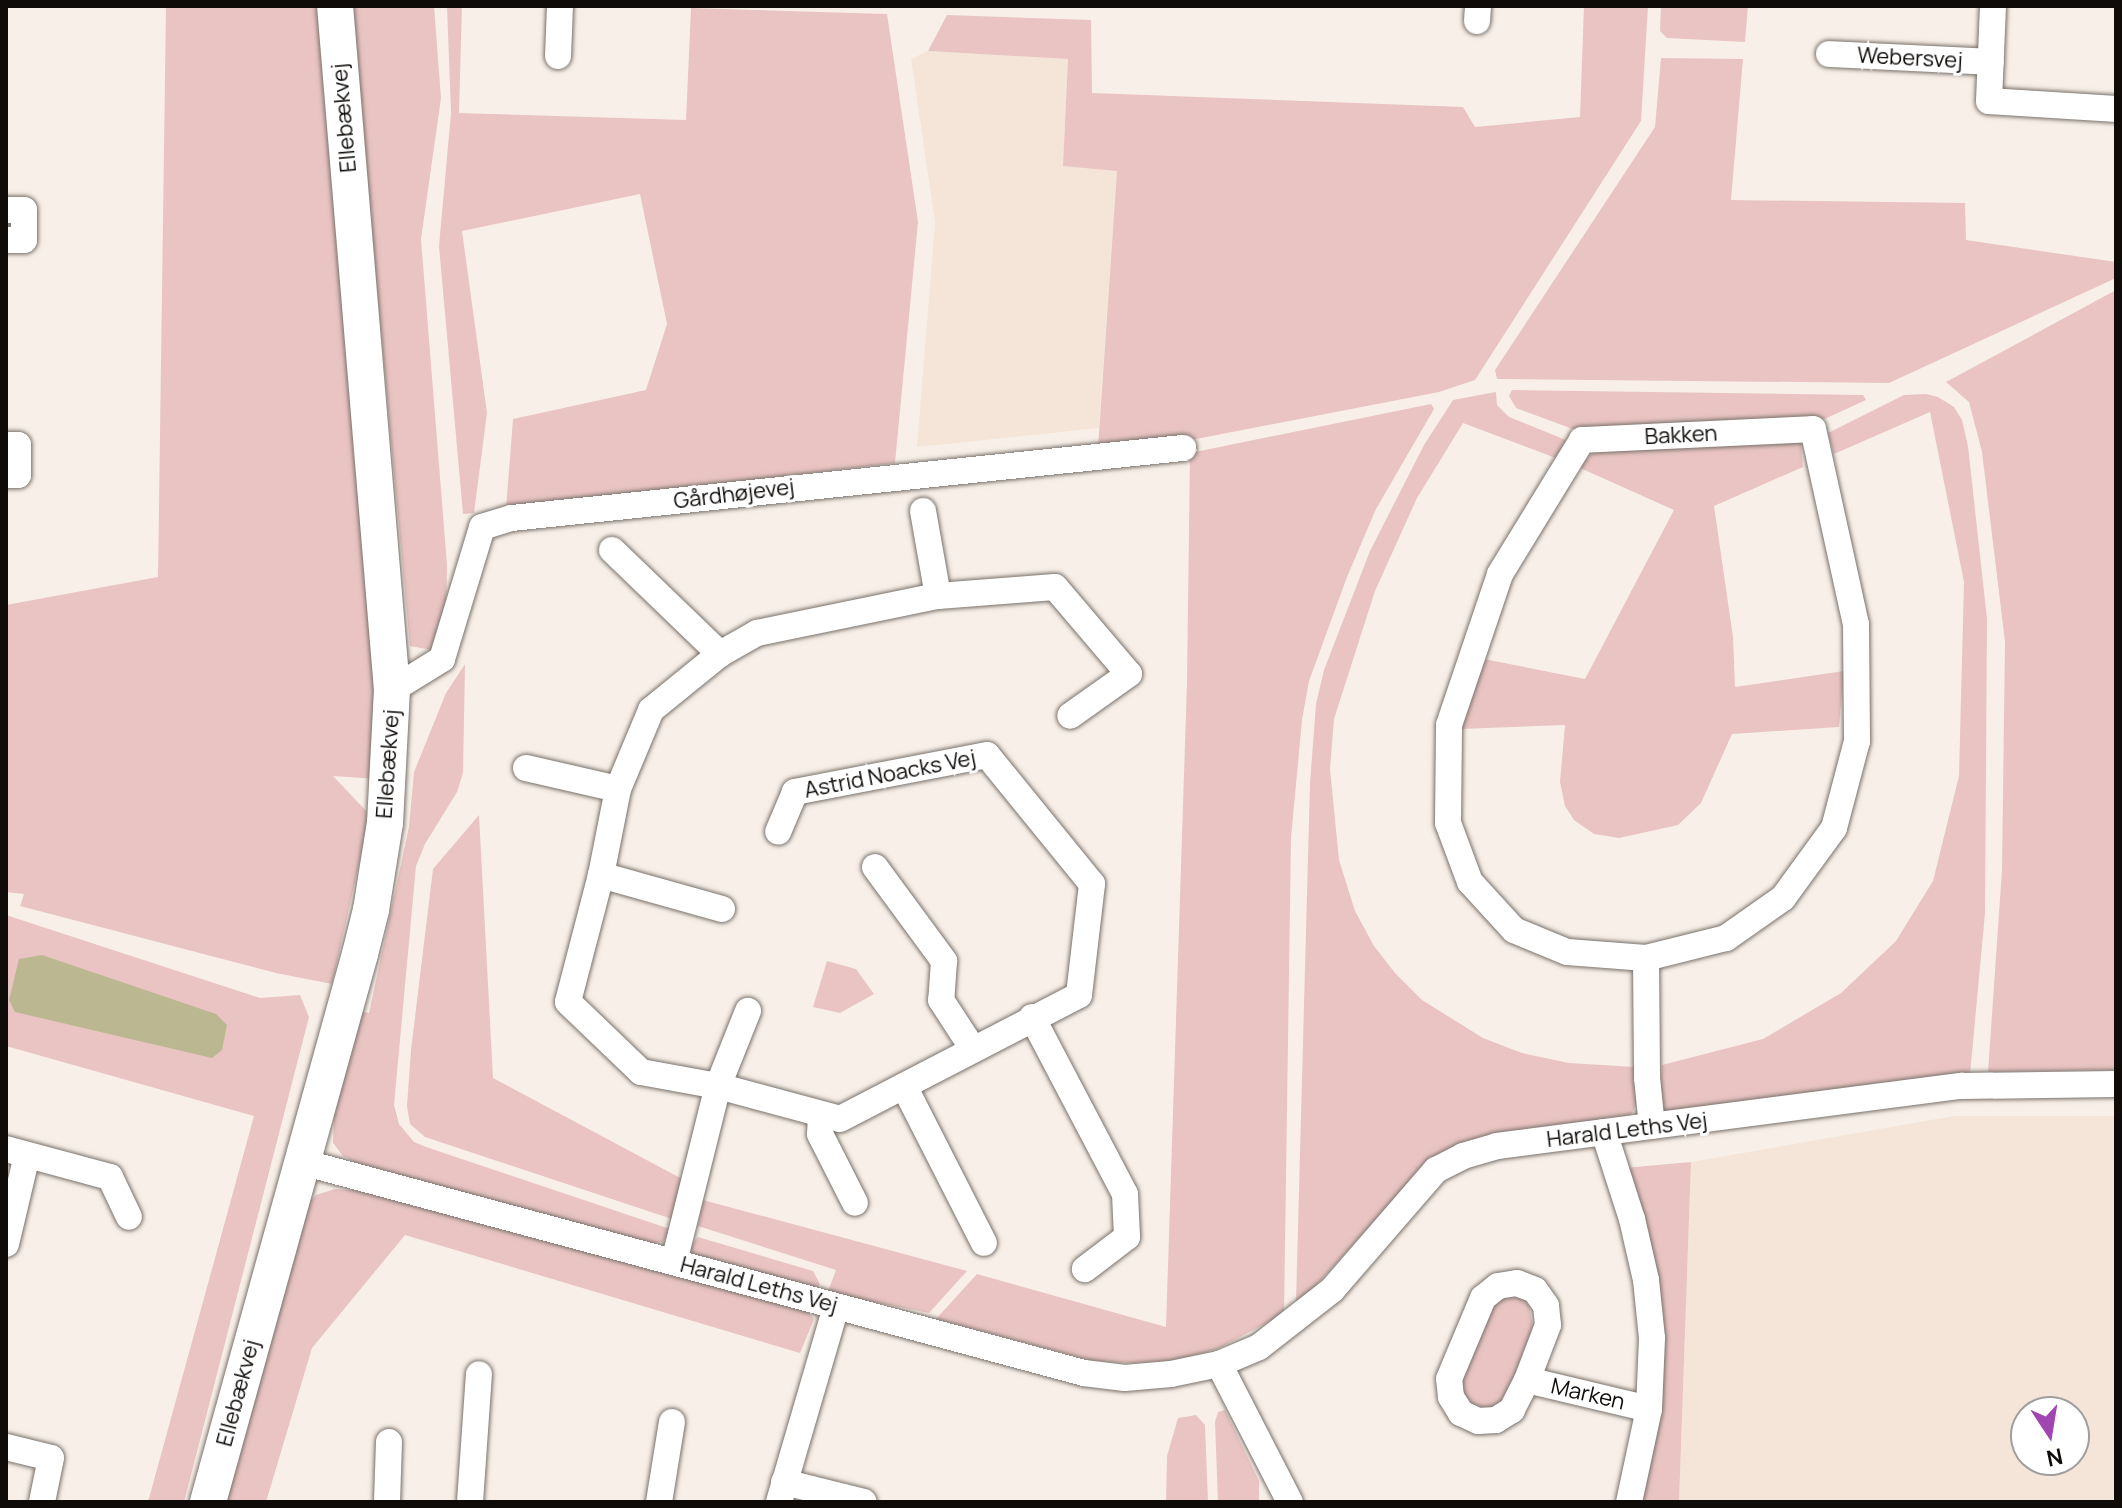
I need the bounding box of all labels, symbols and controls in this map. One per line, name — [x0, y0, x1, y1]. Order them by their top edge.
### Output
street label: Webersvej — [1857, 42, 1963, 74]
street label: Ellebækvej — [326, 62, 362, 174]
street label: Bakken — [1644, 420, 1718, 450]
street label: Gårdhøjevej — [672, 473, 796, 515]
street label: Ellebækvej — [371, 708, 405, 820]
street label: Astrid Noacks Vej — [802, 744, 978, 804]
street label: Harald Leths Vej — [1545, 1107, 1709, 1153]
street label: Harald Leths Vej — [677, 1251, 841, 1319]
street label: Ellebækvej — [211, 1337, 265, 1449]
street label: Marken — [1549, 1373, 1627, 1415]
north arrow — [2010, 1396, 2090, 1476]
text: N — [2044, 1441, 2065, 1474]

